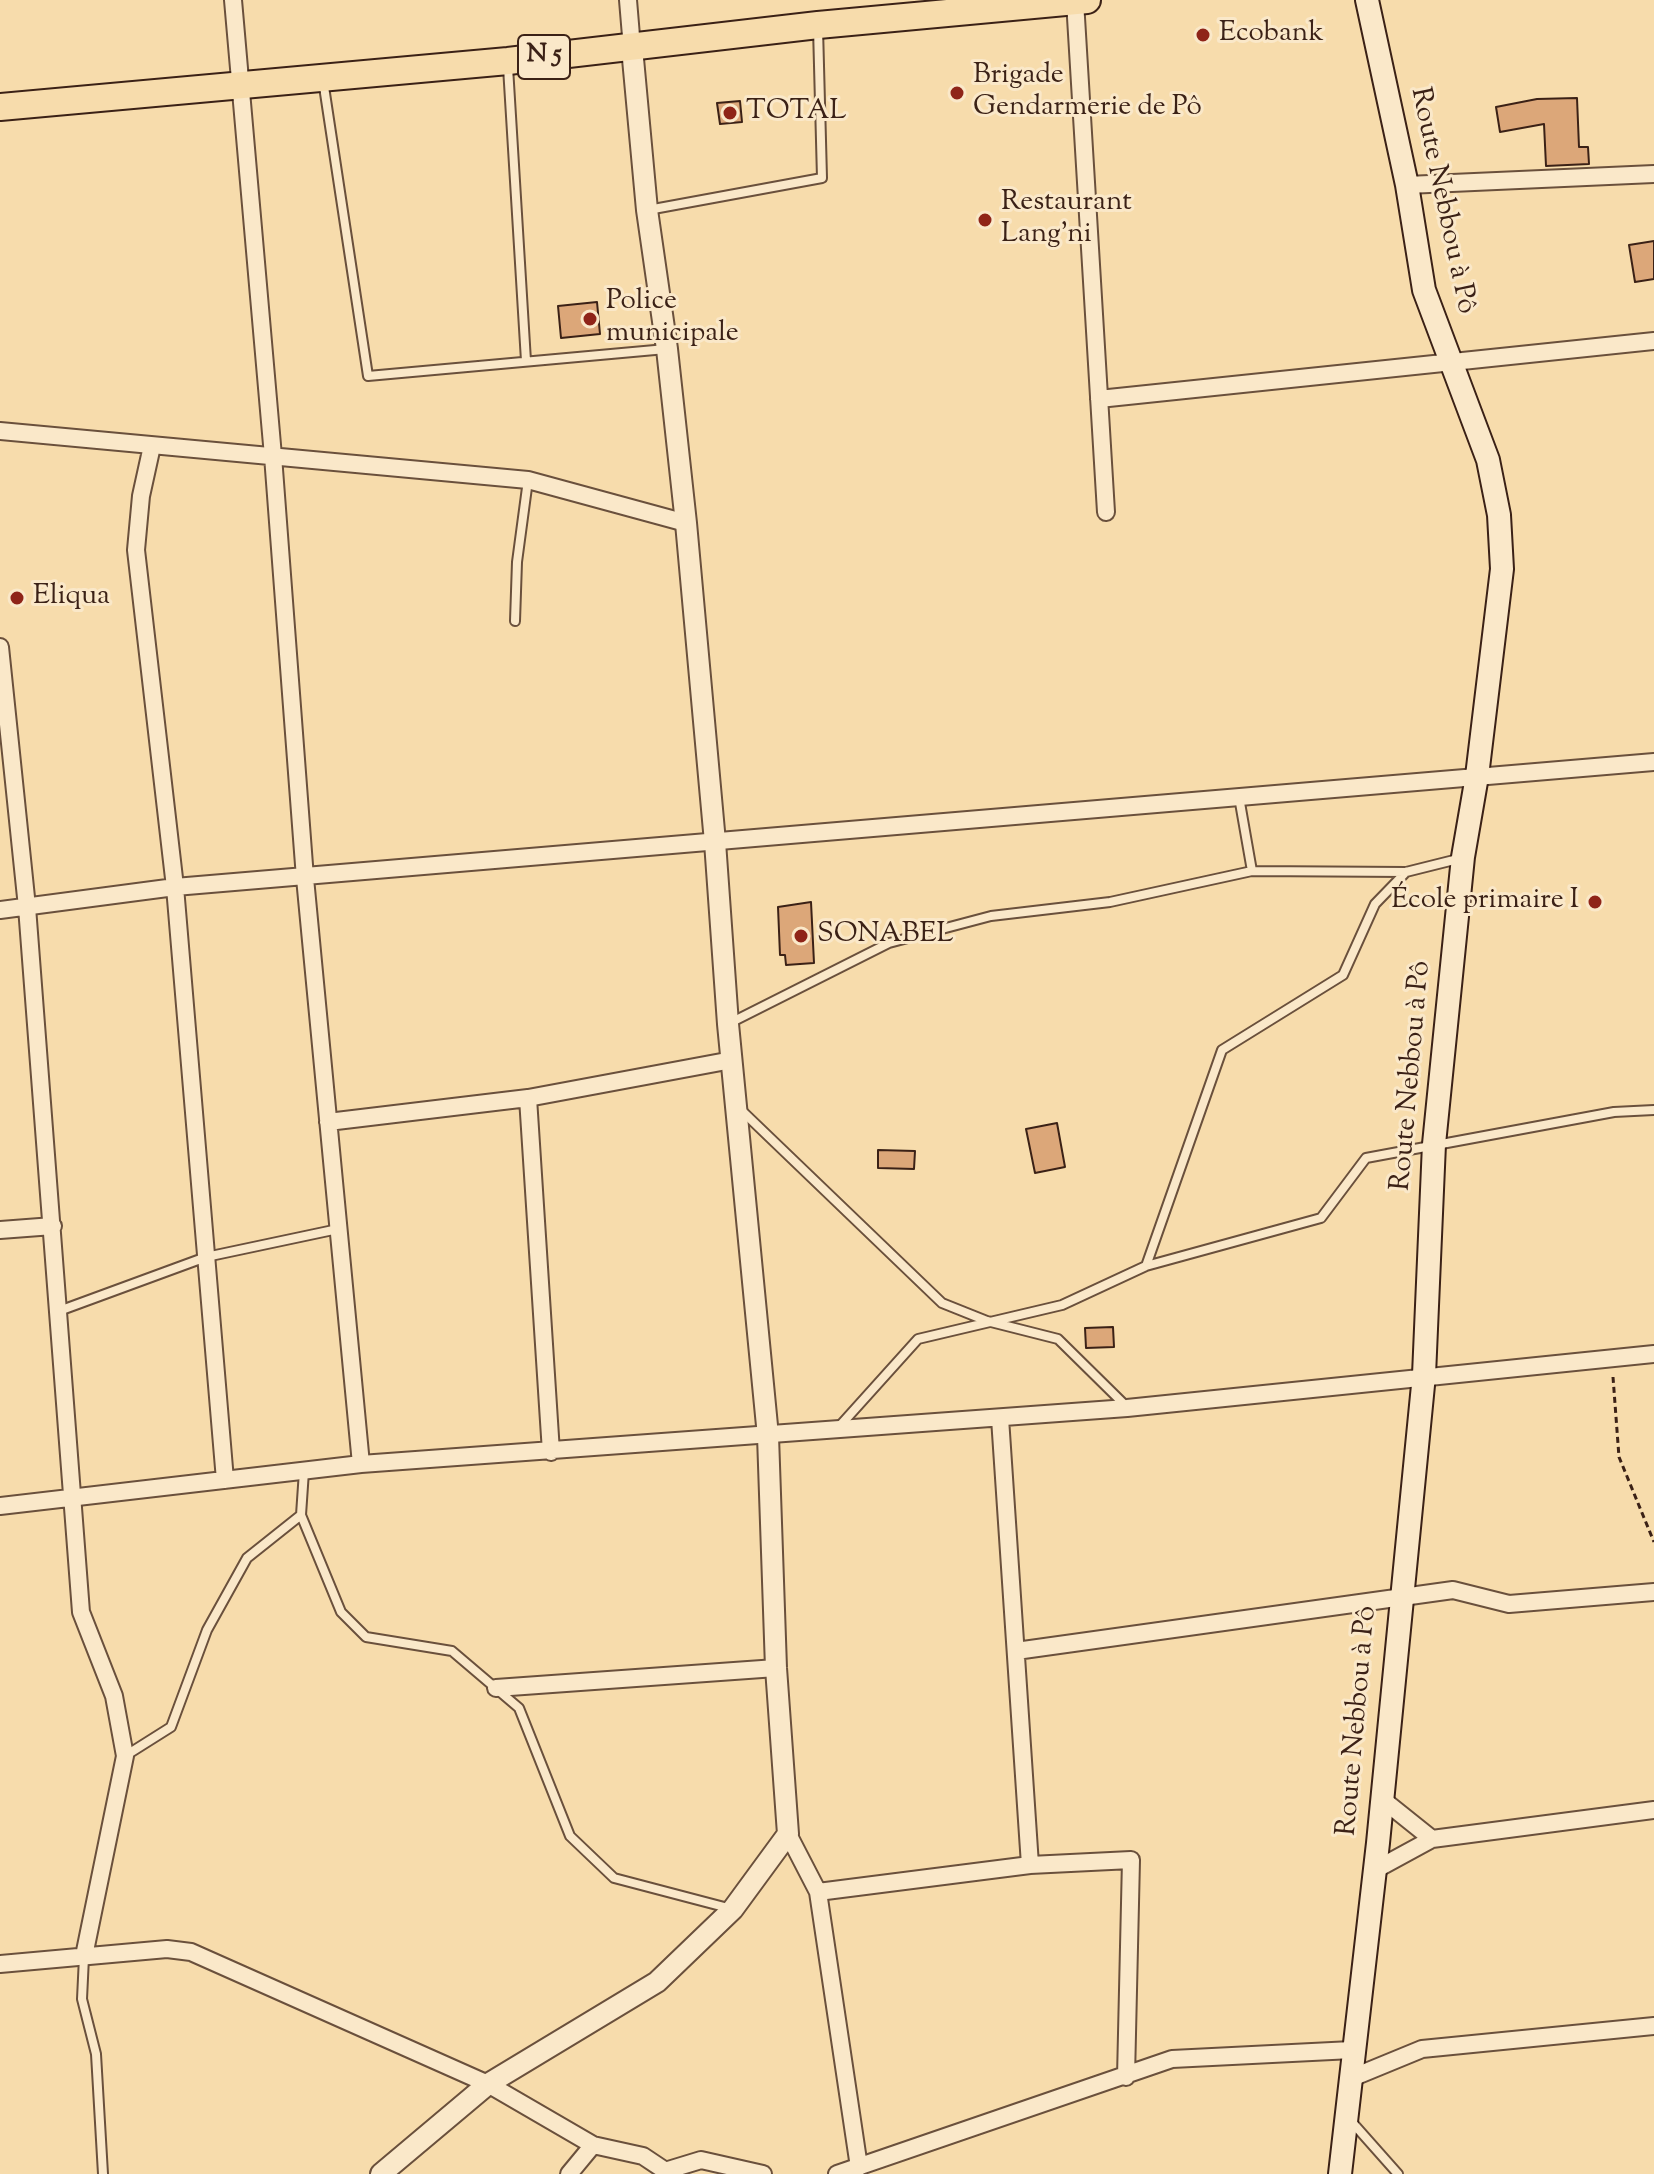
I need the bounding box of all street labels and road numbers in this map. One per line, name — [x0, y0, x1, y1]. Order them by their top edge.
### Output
road number: N 5 — [518, 35, 570, 79]
street label: Route Nebbou à Pô — [1401, 85, 1481, 317]
street label: Route Nebbou à Pô — [1386, 960, 1440, 1192]
street label: Route Nebbou à Pô — [1332, 1605, 1386, 1837]

